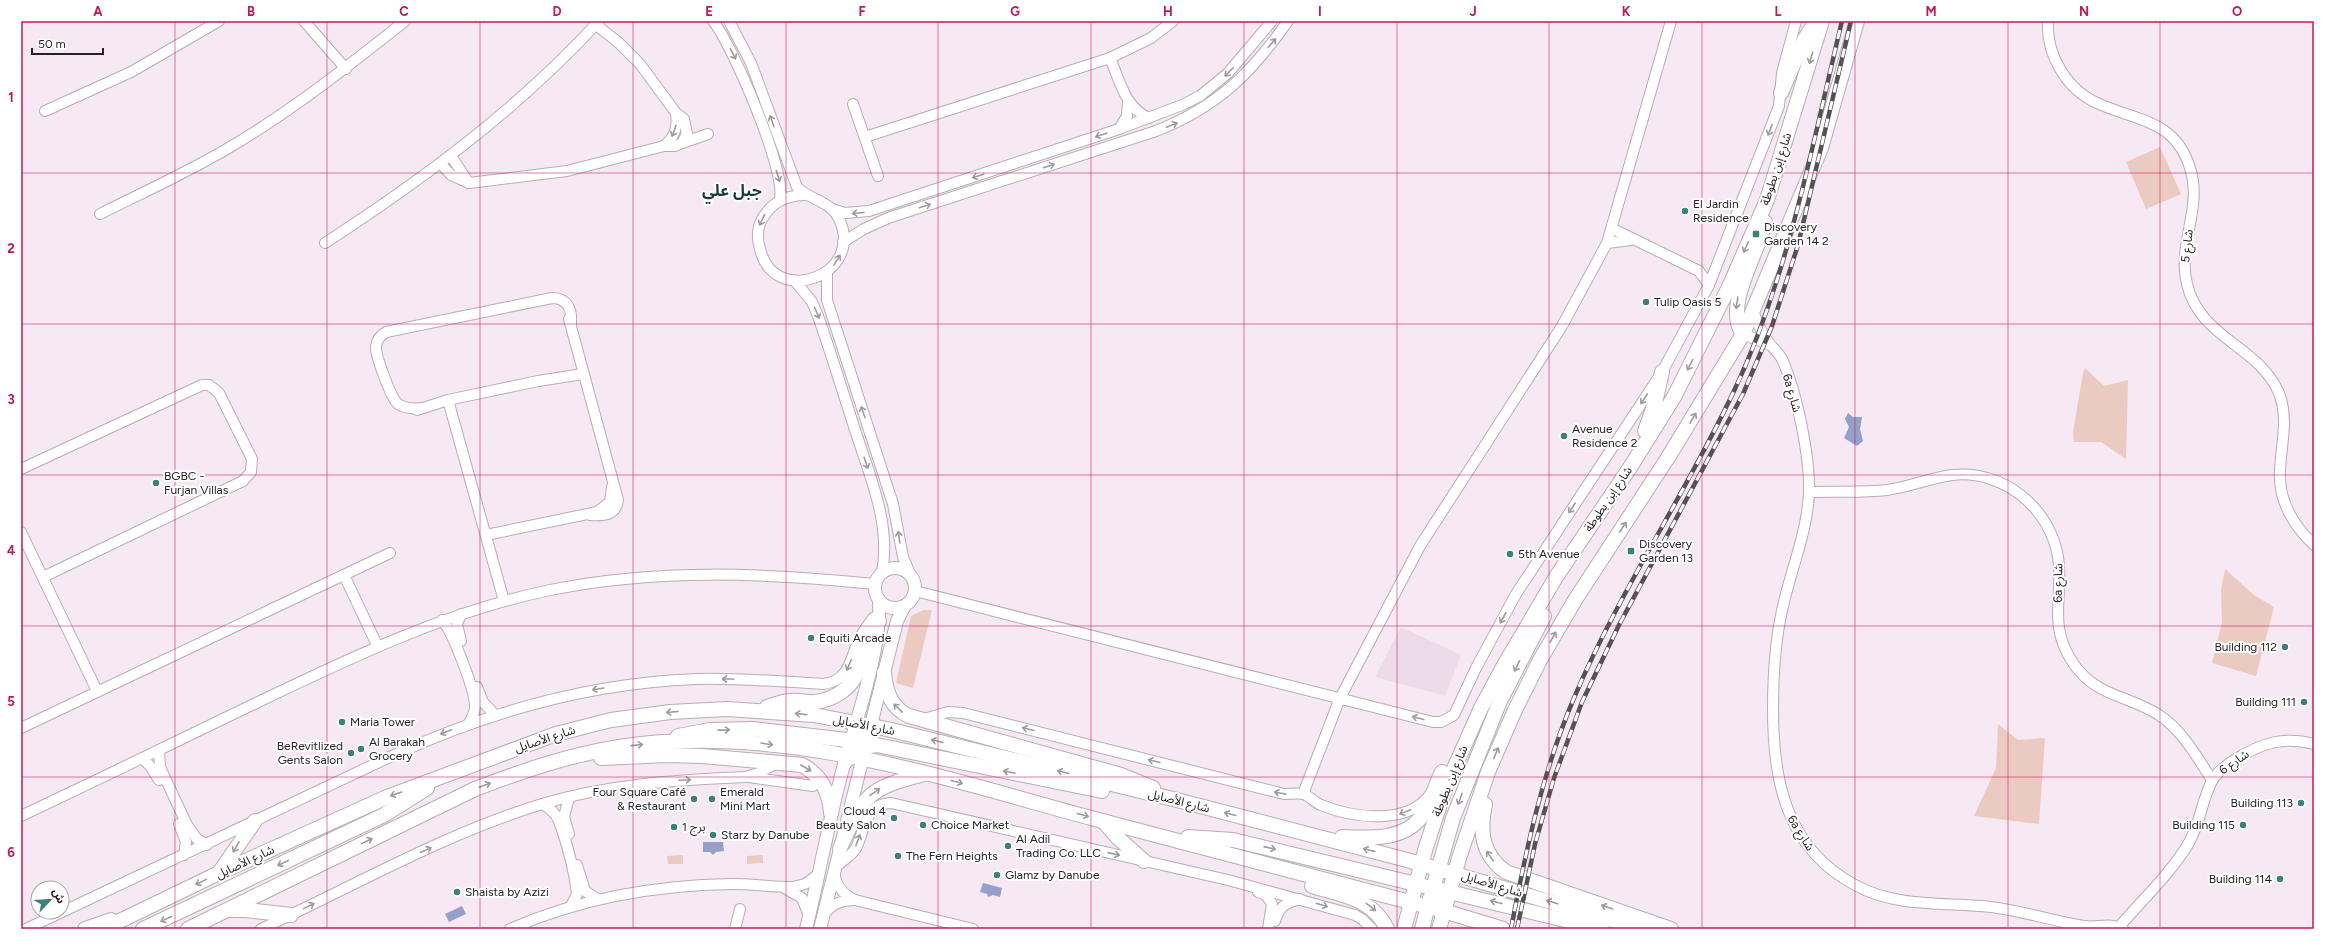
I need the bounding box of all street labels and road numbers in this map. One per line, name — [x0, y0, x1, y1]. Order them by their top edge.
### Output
street label: شارع إبن بطوطة — [1758, 131, 1796, 208]
street label: شارع 5 — [2178, 229, 2198, 264]
street label: 6a شارع — [1778, 372, 1804, 414]
street label: شارع إبن بطوطة — [1581, 464, 1637, 535]
street label: 6a شارع — [2051, 563, 2067, 603]
street label: شارع الأصايل — [831, 712, 896, 740]
street label: شارع الأصايل — [513, 723, 578, 757]
street label: شارع إبن بطوطة — [1429, 743, 1472, 819]
street label: شارع 6 — [2216, 747, 2253, 779]
street label: شارع الأصايل — [1146, 787, 1211, 817]
street label: 6a شارع — [1783, 813, 1817, 854]
street label: شارع الأصايل — [214, 842, 277, 883]
street label: شارع الأصايل — [1459, 868, 1524, 902]

